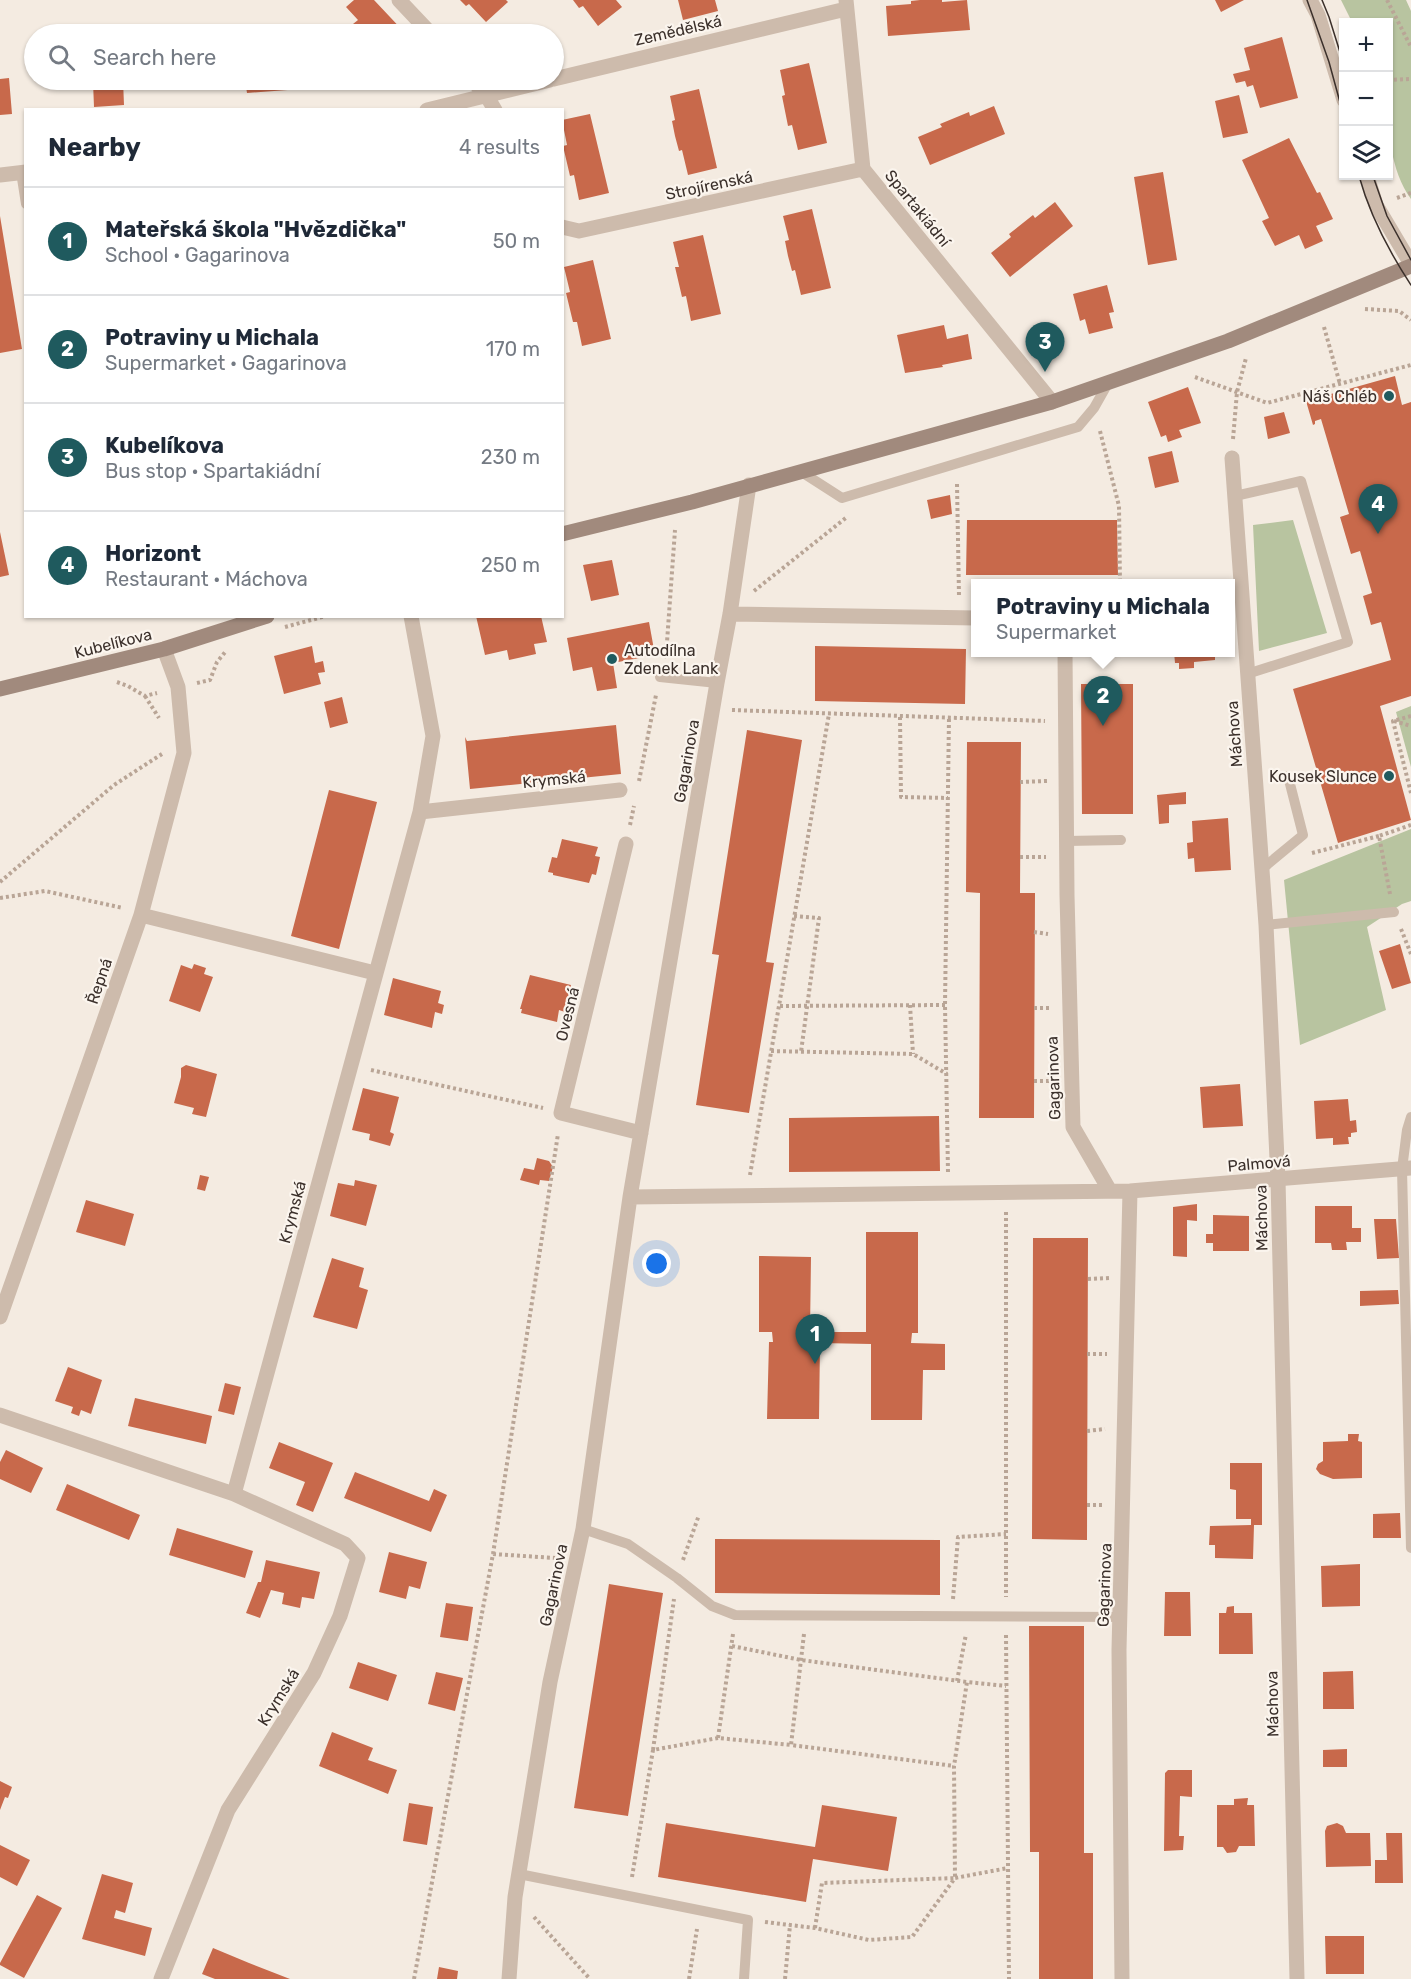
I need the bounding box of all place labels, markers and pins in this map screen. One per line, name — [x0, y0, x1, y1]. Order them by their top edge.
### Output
pin: 3 — [1026, 322, 1064, 372]
place label: Náš Chléb — [1302, 387, 1377, 406]
marker: Náš Chléb — [1382, 389, 1396, 403]
pin: 4 — [1358, 484, 1398, 534]
place label: Autodílna Zdenek Lank — [624, 641, 719, 678]
marker: Autodílna Zdenek Lank — [605, 652, 619, 666]
pin: 2 — [1084, 676, 1122, 726]
place label: Kousek Slunce — [1269, 767, 1377, 786]
marker: Kousek Slunce — [1382, 769, 1396, 783]
pin: 1 — [796, 1314, 834, 1364]

